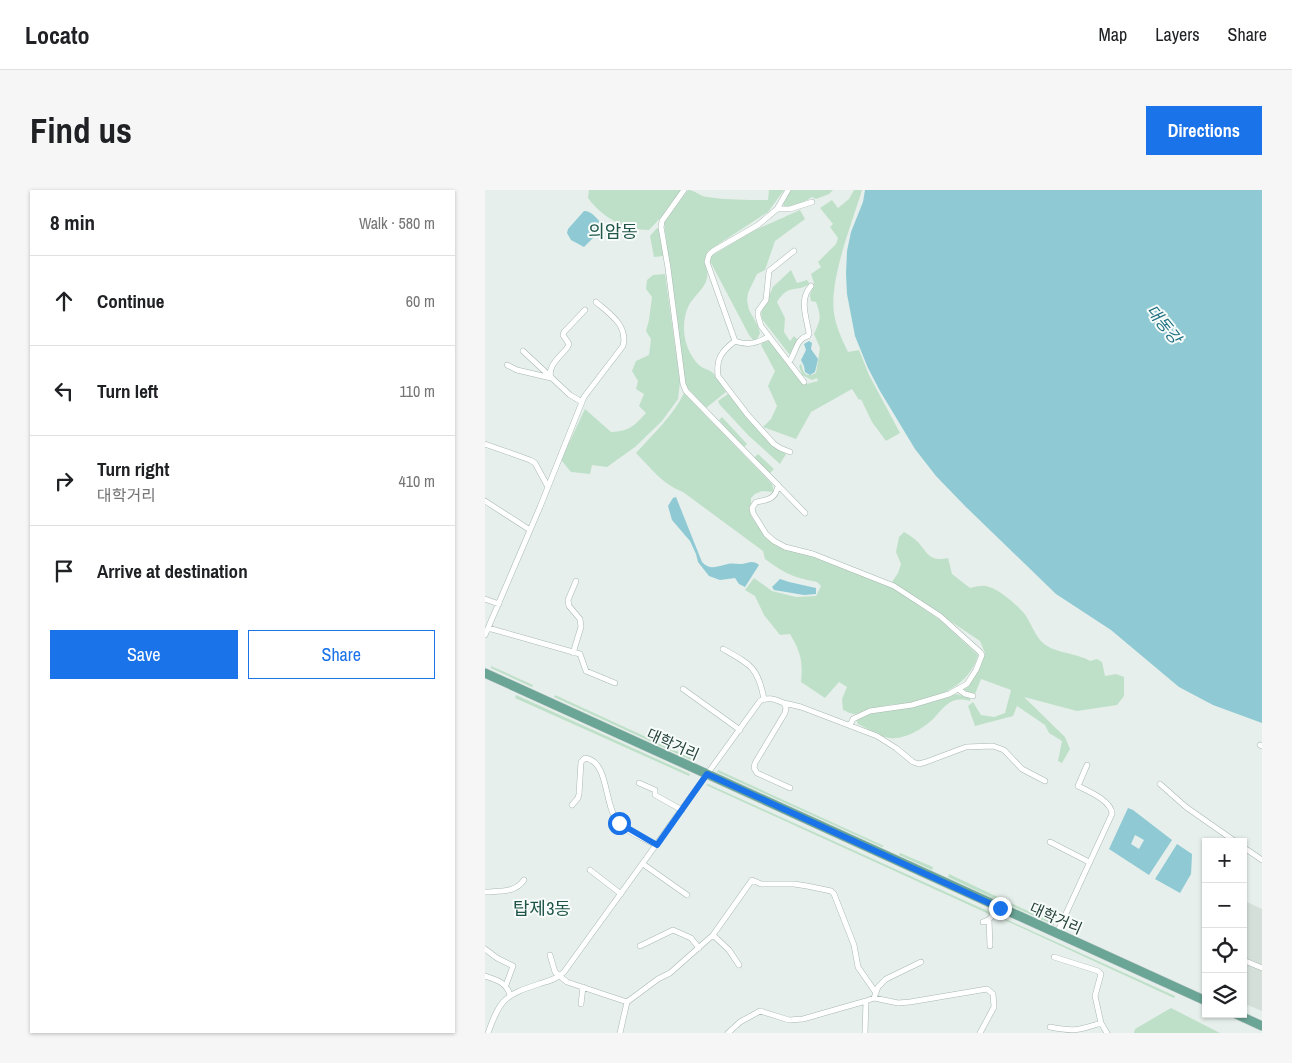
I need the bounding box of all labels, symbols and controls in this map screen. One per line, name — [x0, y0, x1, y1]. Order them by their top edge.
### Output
text: Locato — [25, 19, 90, 51]
text: Map — [1099, 22, 1127, 47]
text: Layers — [1155, 22, 1200, 47]
text: Share — [1228, 22, 1267, 47]
button: Directions — [1146, 106, 1262, 155]
text: Find us — [30, 107, 132, 154]
text: 8 min — [50, 208, 95, 237]
text: Walk · 580 m — [359, 212, 435, 234]
district label: 의암동 — [588, 219, 638, 244]
icon: ahead — [50, 287, 78, 315]
text: Continue — [97, 288, 165, 314]
text: 60 m — [406, 290, 435, 312]
water label: 대동강 — [1142, 300, 1188, 350]
icon: left — [50, 377, 78, 405]
text: Turn left — [97, 378, 158, 404]
text: 110 m — [399, 380, 435, 402]
text: Turn right — [97, 456, 169, 482]
icon: right — [50, 467, 78, 495]
text: 410 m — [399, 470, 435, 492]
text: 대학거리 — [97, 484, 156, 506]
icon: arrive — [50, 557, 78, 585]
text: Arrive at destination — [97, 558, 248, 584]
button: Save — [50, 630, 238, 679]
button: Share — [248, 630, 435, 679]
street label: 대학거리 — [644, 723, 702, 765]
route start — [608, 812, 631, 835]
map controls — [1202, 838, 1247, 1018]
button: + — [1202, 838, 1247, 883]
button: − — [1202, 883, 1247, 928]
district label: 탑제3동 — [513, 896, 571, 921]
route end — [989, 897, 1012, 920]
street label: 대학거리 — [1027, 897, 1085, 939]
button: locate — [1202, 928, 1247, 973]
button: layers — [1202, 973, 1247, 1018]

